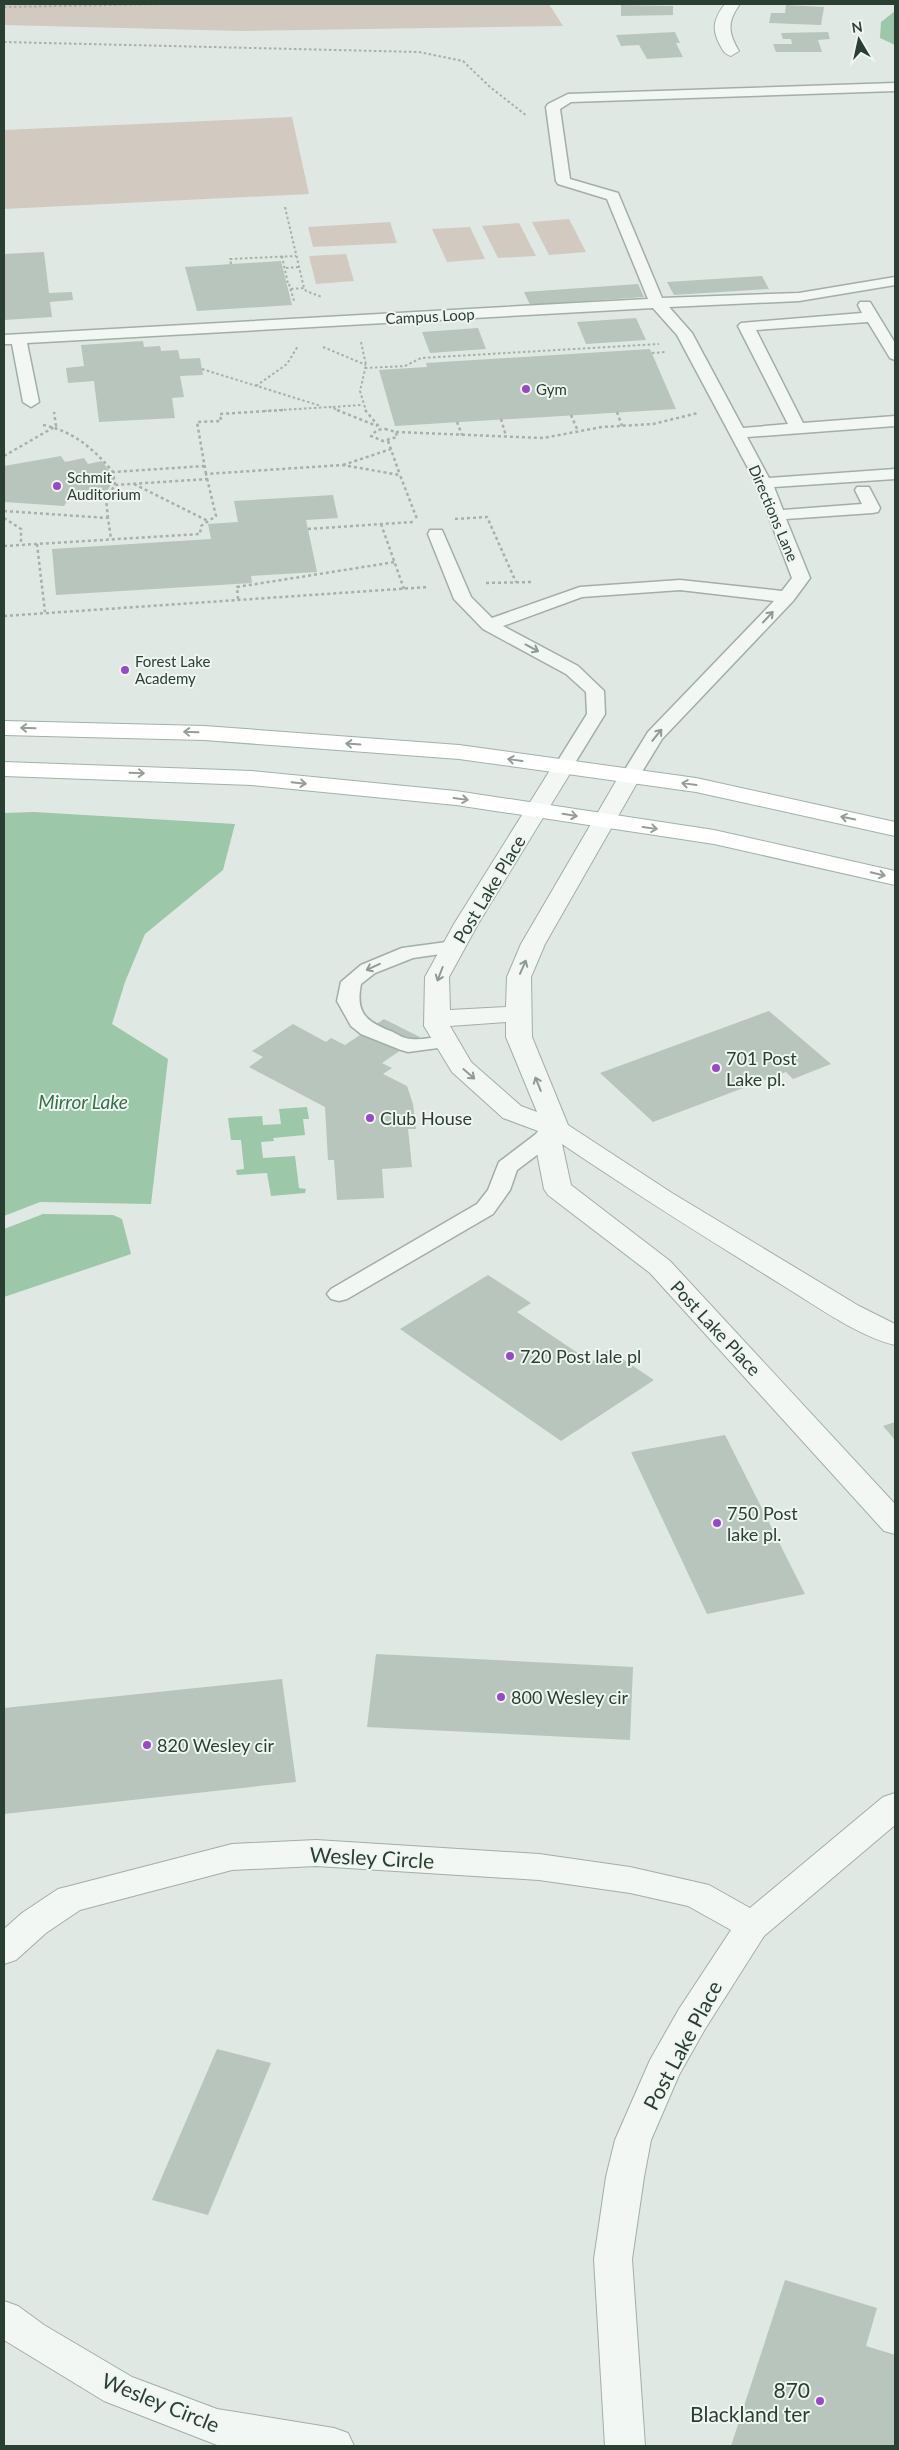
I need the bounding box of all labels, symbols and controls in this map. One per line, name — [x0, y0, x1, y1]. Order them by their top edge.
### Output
north arrow — [834, 15, 884, 65]
text: N — [850, 17, 864, 36]
street label: Campus Loop — [385, 305, 475, 327]
place label: Gym — [536, 380, 567, 398]
marker: Gym — [520, 383, 532, 395]
street label: Directions Lane — [746, 462, 802, 564]
place label: Schmit Auditorium — [67, 468, 141, 503]
marker: Schmit Auditorium — [51, 480, 63, 492]
one-way arrow — [762, 610, 774, 623]
one-way arrow — [525, 643, 540, 653]
place label: Forest Lake Academy — [135, 652, 210, 687]
marker: Forest Lake Academy — [119, 664, 131, 676]
one-way arrow — [21, 723, 37, 733]
one-way arrow — [183, 728, 199, 737]
one-way arrow — [651, 729, 662, 742]
one-way arrow — [345, 740, 361, 749]
one-way arrow — [507, 755, 523, 765]
one-way arrow — [129, 769, 145, 778]
one-way arrow — [291, 778, 307, 788]
one-way arrow — [681, 779, 697, 789]
one-way arrow — [452, 794, 468, 804]
one-way arrow — [562, 811, 578, 821]
one-way arrow — [840, 813, 856, 822]
one-way arrow — [642, 823, 658, 833]
street label: Post Lake Place — [448, 831, 530, 947]
one-way arrow — [870, 870, 886, 879]
one-way arrow — [519, 960, 528, 975]
one-way arrow — [366, 962, 381, 972]
one-way arrow — [435, 966, 444, 981]
place label: 701 Post Lake pl. — [726, 1047, 797, 1090]
marker: 701 Post Lake pl. — [710, 1062, 722, 1074]
one-way arrow — [463, 1068, 476, 1080]
one-way arrow — [533, 1077, 543, 1092]
water label: Mirror Lake — [38, 1090, 128, 1113]
place label: Club House — [380, 1107, 472, 1129]
marker: Club House — [364, 1112, 376, 1124]
street label: Post Lake Place — [666, 1276, 766, 1380]
place label: 720 Post lale pl — [520, 1345, 641, 1367]
marker: 720 Post lale pl — [504, 1350, 516, 1362]
place label: 750 Post lake pl. — [727, 1502, 798, 1545]
marker: 750 Post lake pl. — [711, 1517, 723, 1529]
place label: 800 Wesley cir — [511, 1686, 628, 1708]
marker: 800 Wesley cir — [495, 1691, 507, 1703]
place label: 820 Wesley cir — [157, 1734, 274, 1756]
marker: 820 Wesley cir — [141, 1739, 153, 1751]
street label: Wesley Circle — [309, 1841, 435, 1873]
street label: Post Lake Place — [637, 1976, 727, 2114]
street label: Wesley Circle — [99, 2367, 223, 2437]
place label: 870 Blackland ter — [690, 2377, 810, 2426]
marker: 870 Blackland ter — [814, 2395, 826, 2407]

